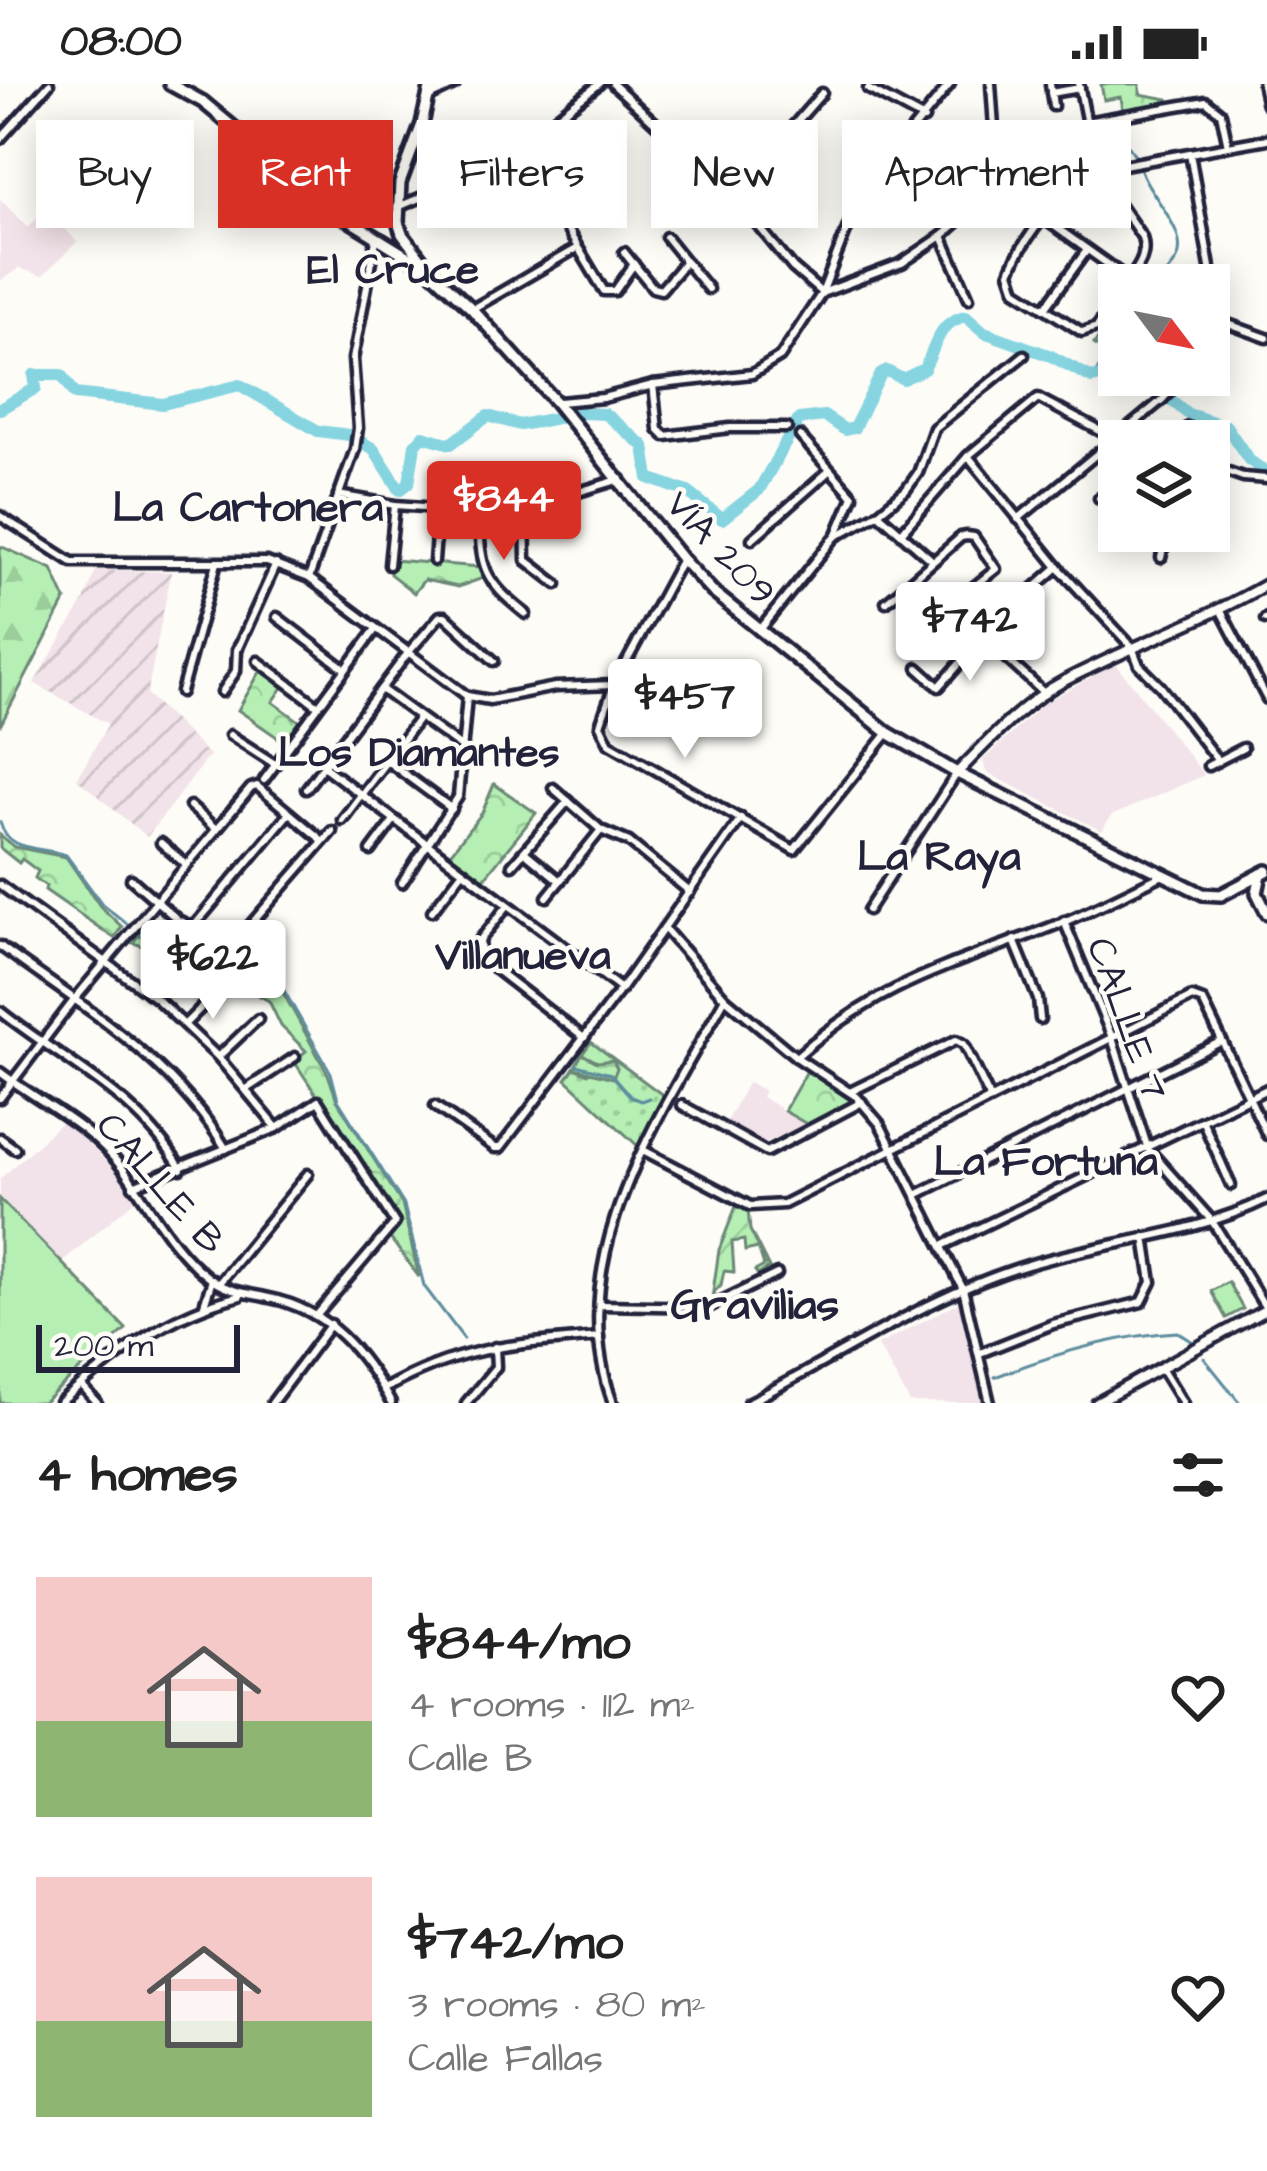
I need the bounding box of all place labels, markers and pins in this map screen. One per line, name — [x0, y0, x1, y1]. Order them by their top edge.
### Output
pin: $844 — [433, 461, 575, 563]
pin: $742 — [899, 582, 1041, 684]
pin: $457 — [614, 659, 756, 761]
pin: $622 — [142, 920, 284, 1022]

